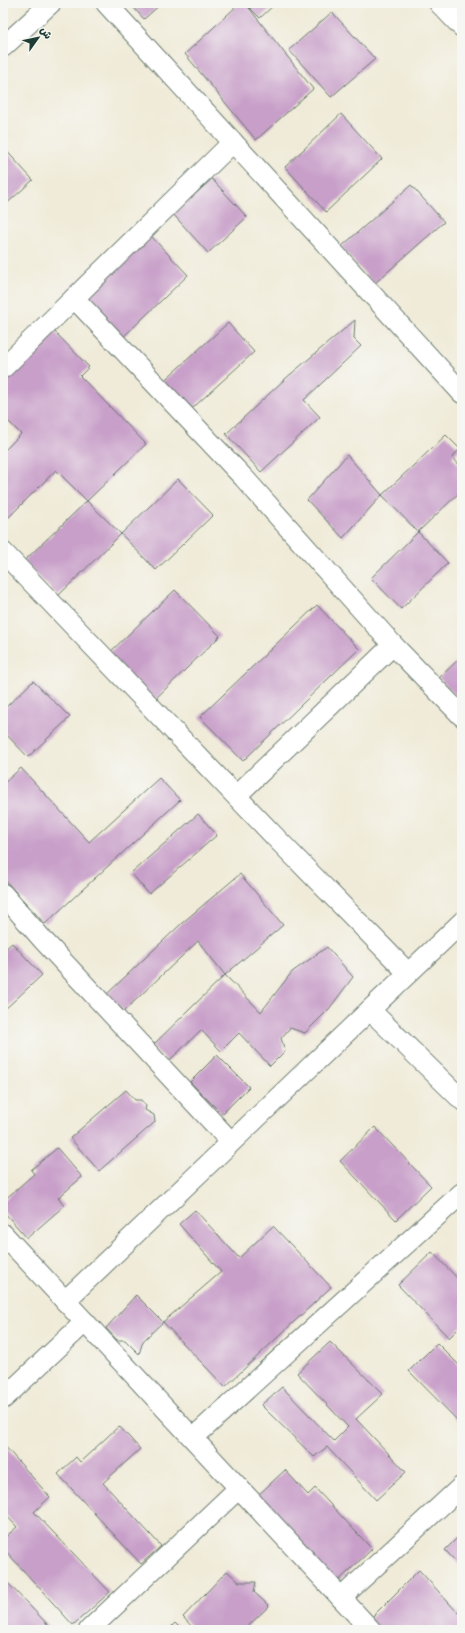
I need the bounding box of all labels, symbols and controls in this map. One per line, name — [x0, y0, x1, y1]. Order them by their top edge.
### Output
north arrow — [18, 18, 58, 58]
text: ش — [37, 24, 55, 41]

